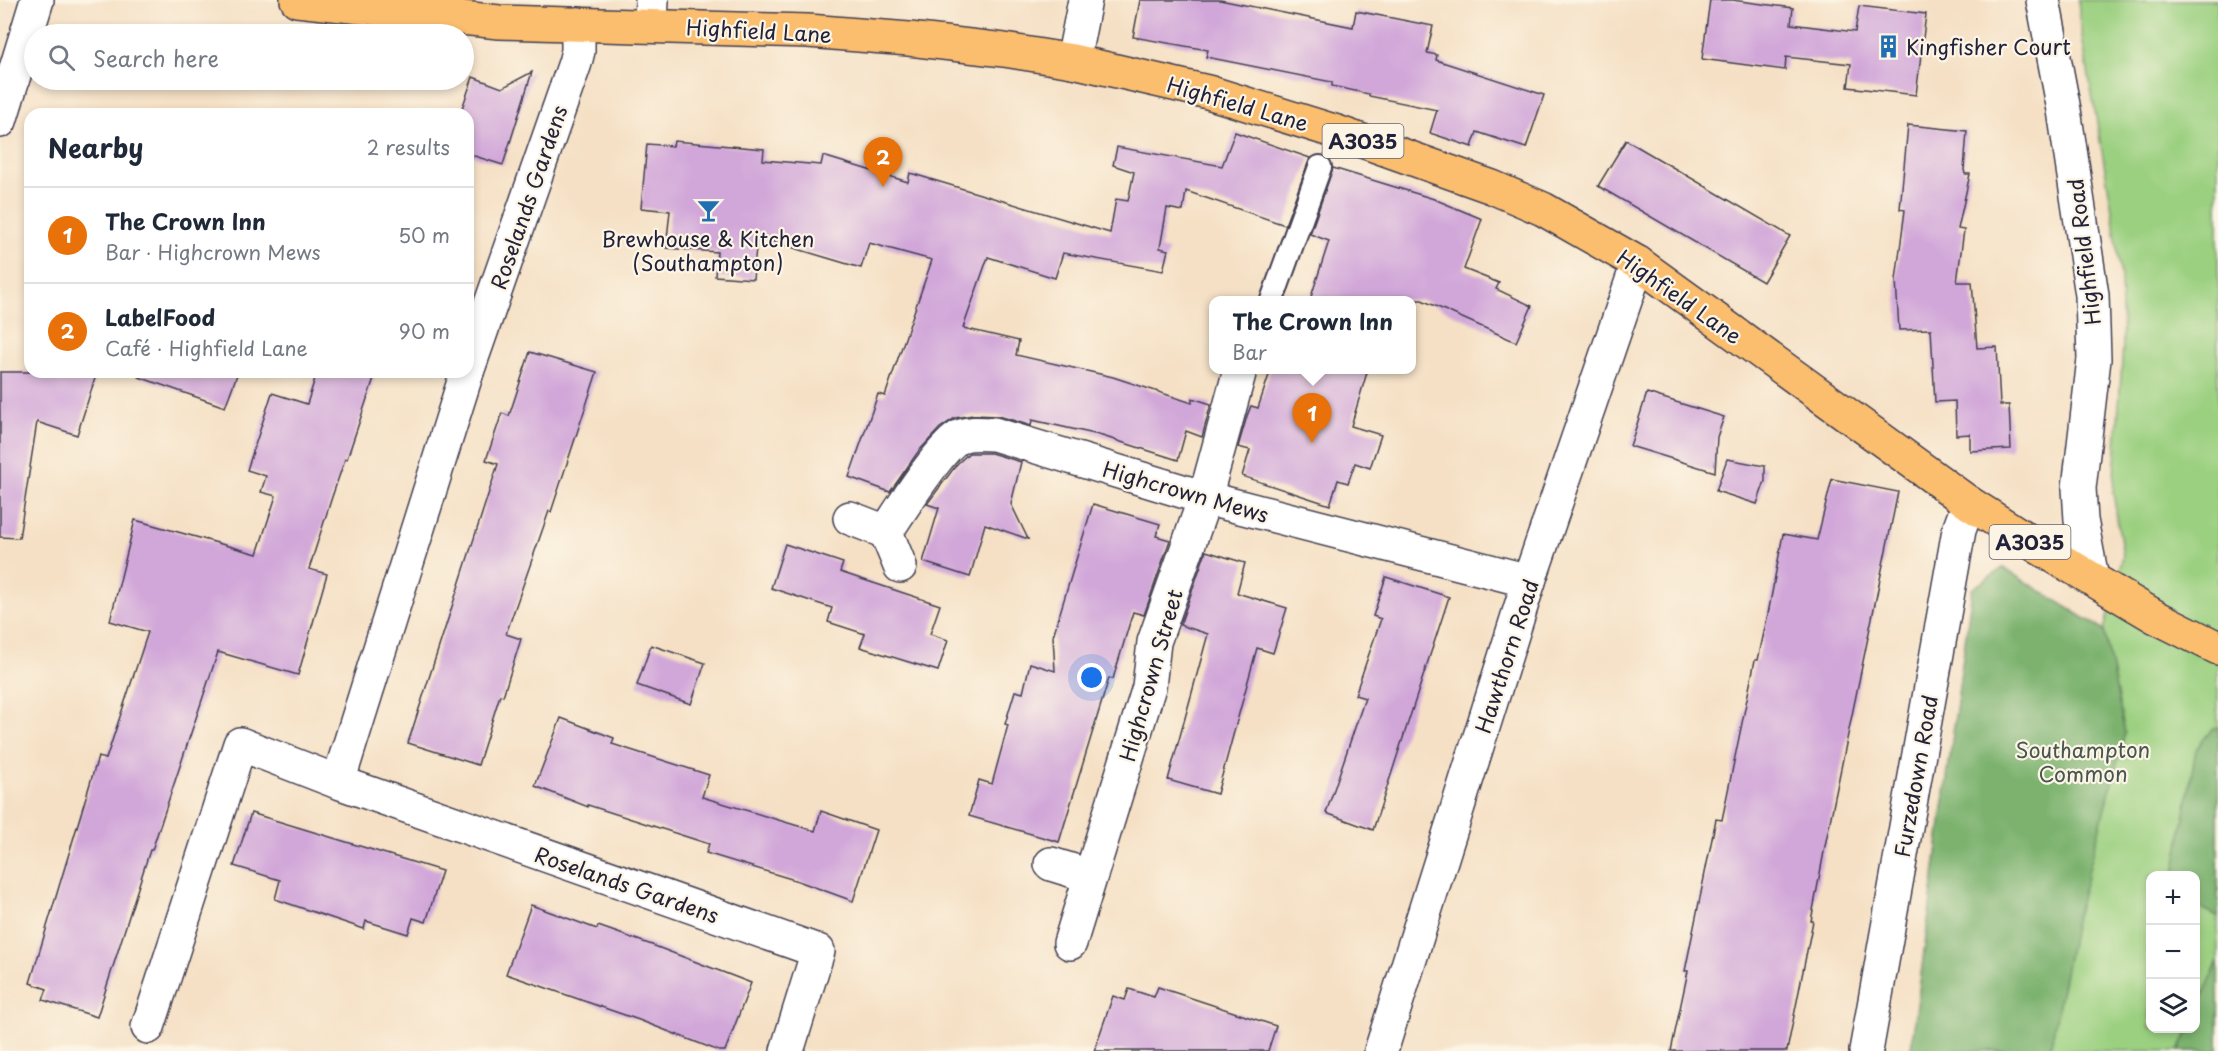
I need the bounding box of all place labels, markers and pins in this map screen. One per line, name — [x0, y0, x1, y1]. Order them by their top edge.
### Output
place label: Kingfisher Court — [1906, 30, 2071, 62]
building icon: Kingfisher Court — [1875, 33, 1901, 59]
pin: 2 — [864, 138, 902, 187]
bar icon: Brewhouse & Kitchen (Southampton) — [695, 197, 721, 223]
place label: Brewhouse & Kitchen (Southampton) — [602, 222, 814, 278]
pin: 1 — [1292, 394, 1332, 443]

